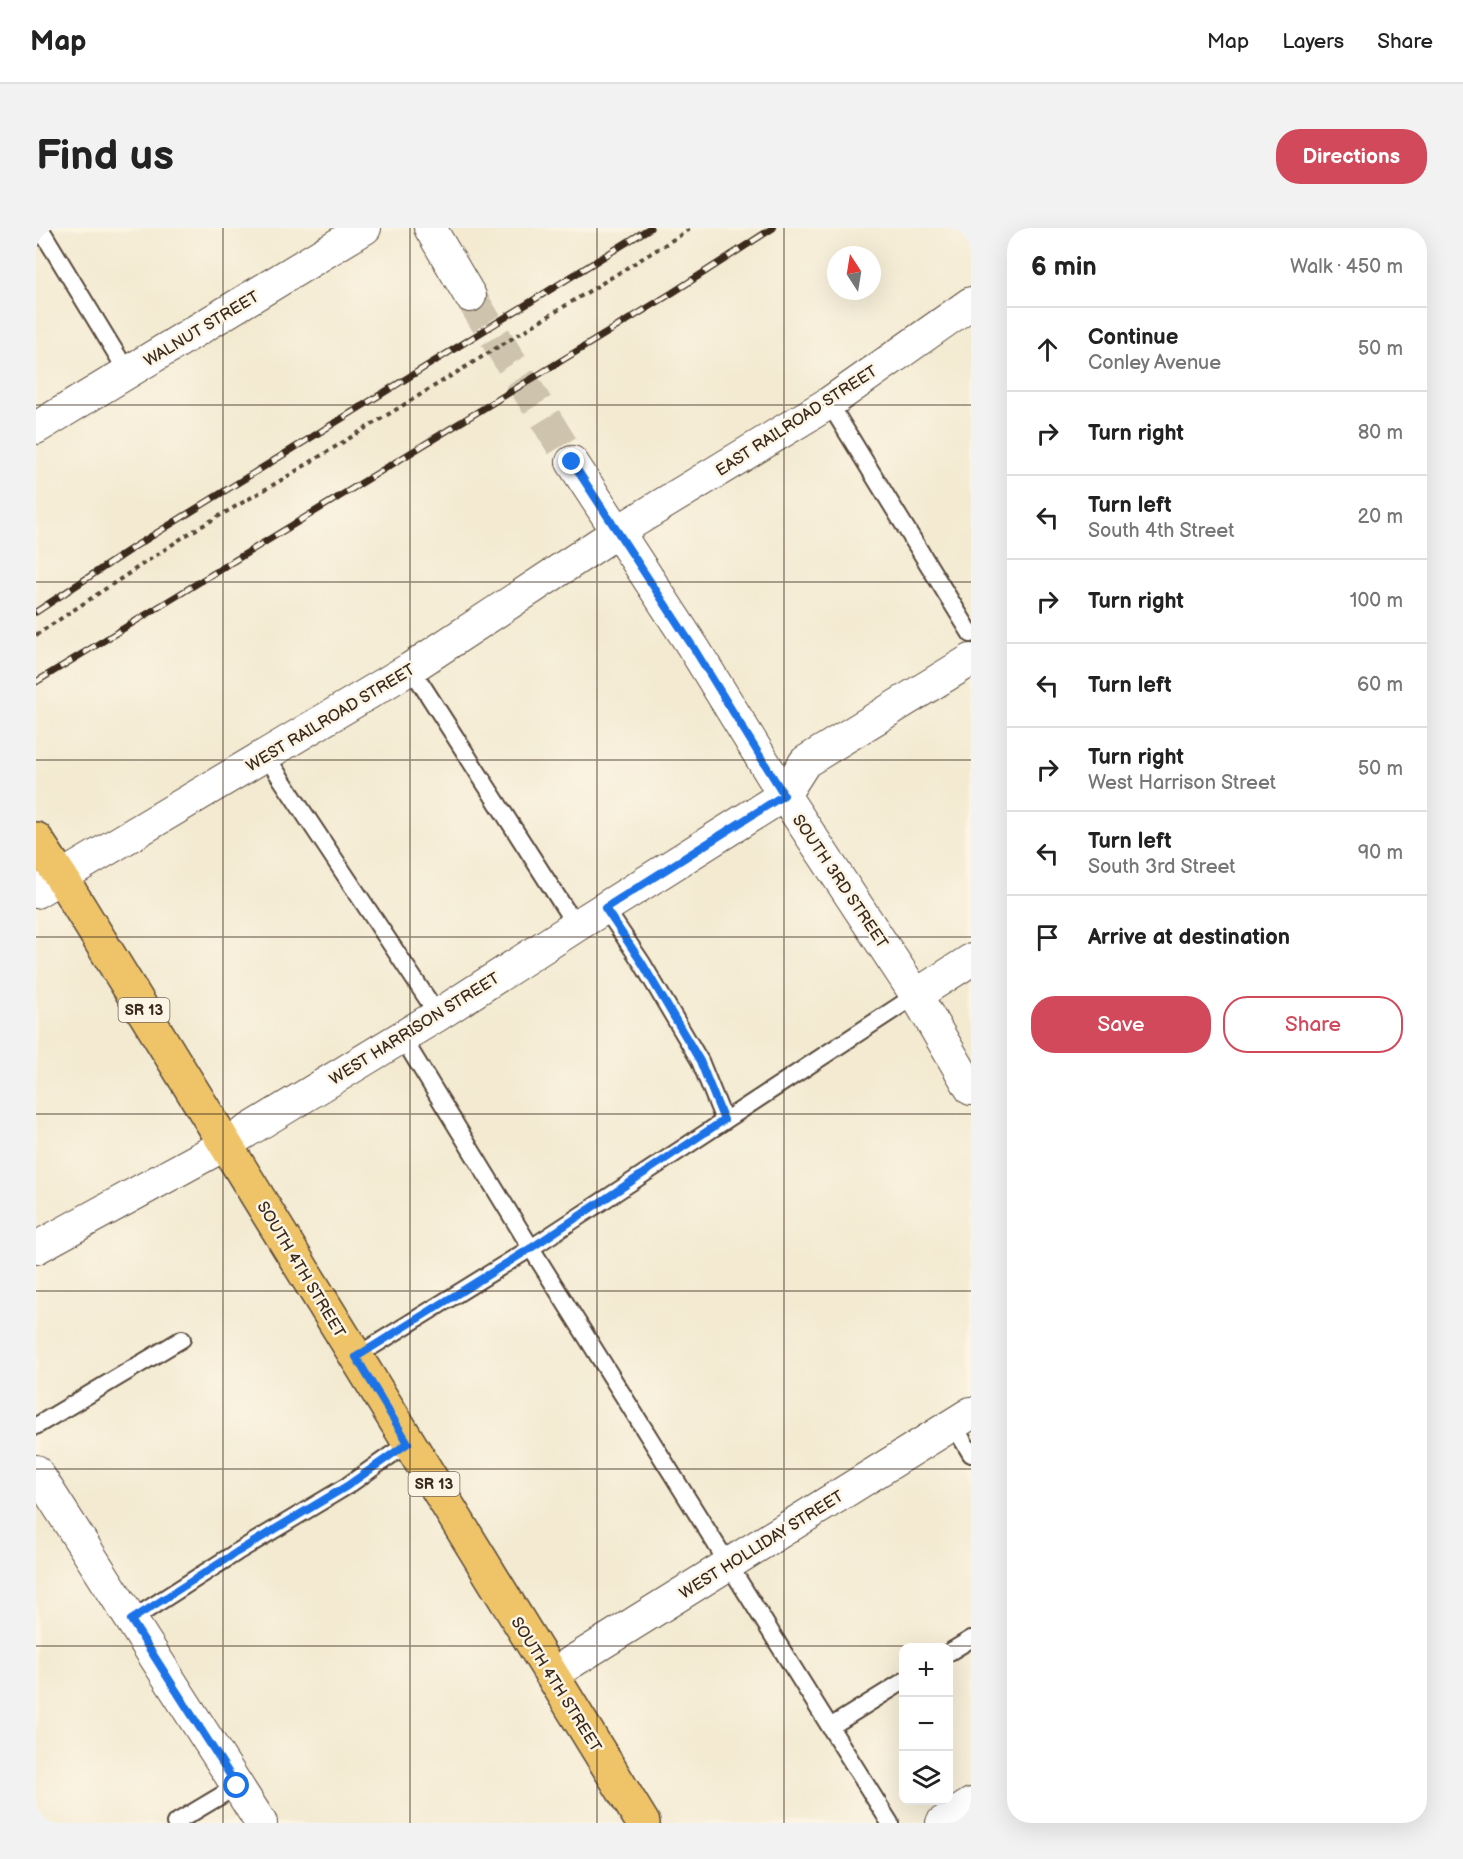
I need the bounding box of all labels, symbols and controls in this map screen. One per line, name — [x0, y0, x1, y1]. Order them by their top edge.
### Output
text: Map — [30, 25, 86, 58]
text: Map — [1207, 29, 1249, 54]
text: Layers — [1282, 29, 1344, 54]
text: Share — [1377, 29, 1433, 54]
button: Directions — [1276, 129, 1427, 184]
text: Find us — [36, 131, 174, 182]
north arrow — [827, 246, 881, 300]
text: 6 min — [1031, 252, 1097, 283]
text: Walk · 450 m — [1290, 255, 1403, 279]
street label: WALNUT STREET — [141, 287, 263, 371]
text: Continue — [1088, 324, 1178, 351]
icon: ahead — [1031, 333, 1064, 366]
text: 50 m — [1358, 337, 1403, 361]
text: Conley Avenue — [1088, 351, 1221, 375]
street label: EAST RAILROAD STREET — [713, 362, 881, 481]
icon: right — [1031, 417, 1064, 450]
text: Turn right — [1088, 420, 1184, 447]
text: 80 m — [1358, 421, 1403, 445]
route end — [558, 448, 584, 474]
text: Turn left — [1088, 492, 1172, 519]
icon: left — [1031, 501, 1064, 534]
text: 20 m — [1358, 505, 1403, 529]
text: South 4th Street — [1088, 519, 1234, 543]
icon: right — [1031, 585, 1064, 618]
text: Turn right — [1088, 588, 1184, 615]
text: 100 m — [1350, 589, 1403, 613]
street label: WEST RAILROAD STREET — [243, 660, 419, 776]
icon: left — [1031, 669, 1064, 702]
text: Turn left — [1088, 672, 1172, 699]
text: 60 m — [1357, 673, 1403, 697]
text: Turn right — [1088, 744, 1184, 771]
icon: right — [1031, 753, 1064, 786]
text: 50 m — [1358, 757, 1403, 781]
text: West Harrison Street — [1088, 771, 1276, 795]
street label: SOUTH 3RD STREET — [788, 811, 892, 953]
text: Turn left — [1088, 828, 1172, 855]
icon: left — [1031, 837, 1064, 870]
text: 90 m — [1358, 841, 1403, 865]
text: South 3rd Street — [1088, 855, 1236, 879]
icon: arrive — [1031, 921, 1064, 954]
text: Arrive at destination — [1088, 924, 1290, 951]
street label: WEST HARRISON STREET — [326, 969, 504, 1089]
button: Save — [1031, 996, 1211, 1053]
button: Share — [1223, 996, 1403, 1053]
road number: SR 13 — [118, 998, 170, 1022]
street label: SOUTH 4TH STREET — [253, 1198, 349, 1342]
road number: SR 13 — [408, 1472, 460, 1496]
street label: WEST HOLLIDAY STREET — [676, 1487, 848, 1604]
street label: SOUTH 4TH STREET — [506, 1614, 605, 1756]
map controls — [899, 1643, 953, 1805]
button: + — [899, 1643, 953, 1697]
button: − — [899, 1697, 953, 1751]
button: layers — [899, 1751, 953, 1805]
route start — [223, 1772, 249, 1798]

